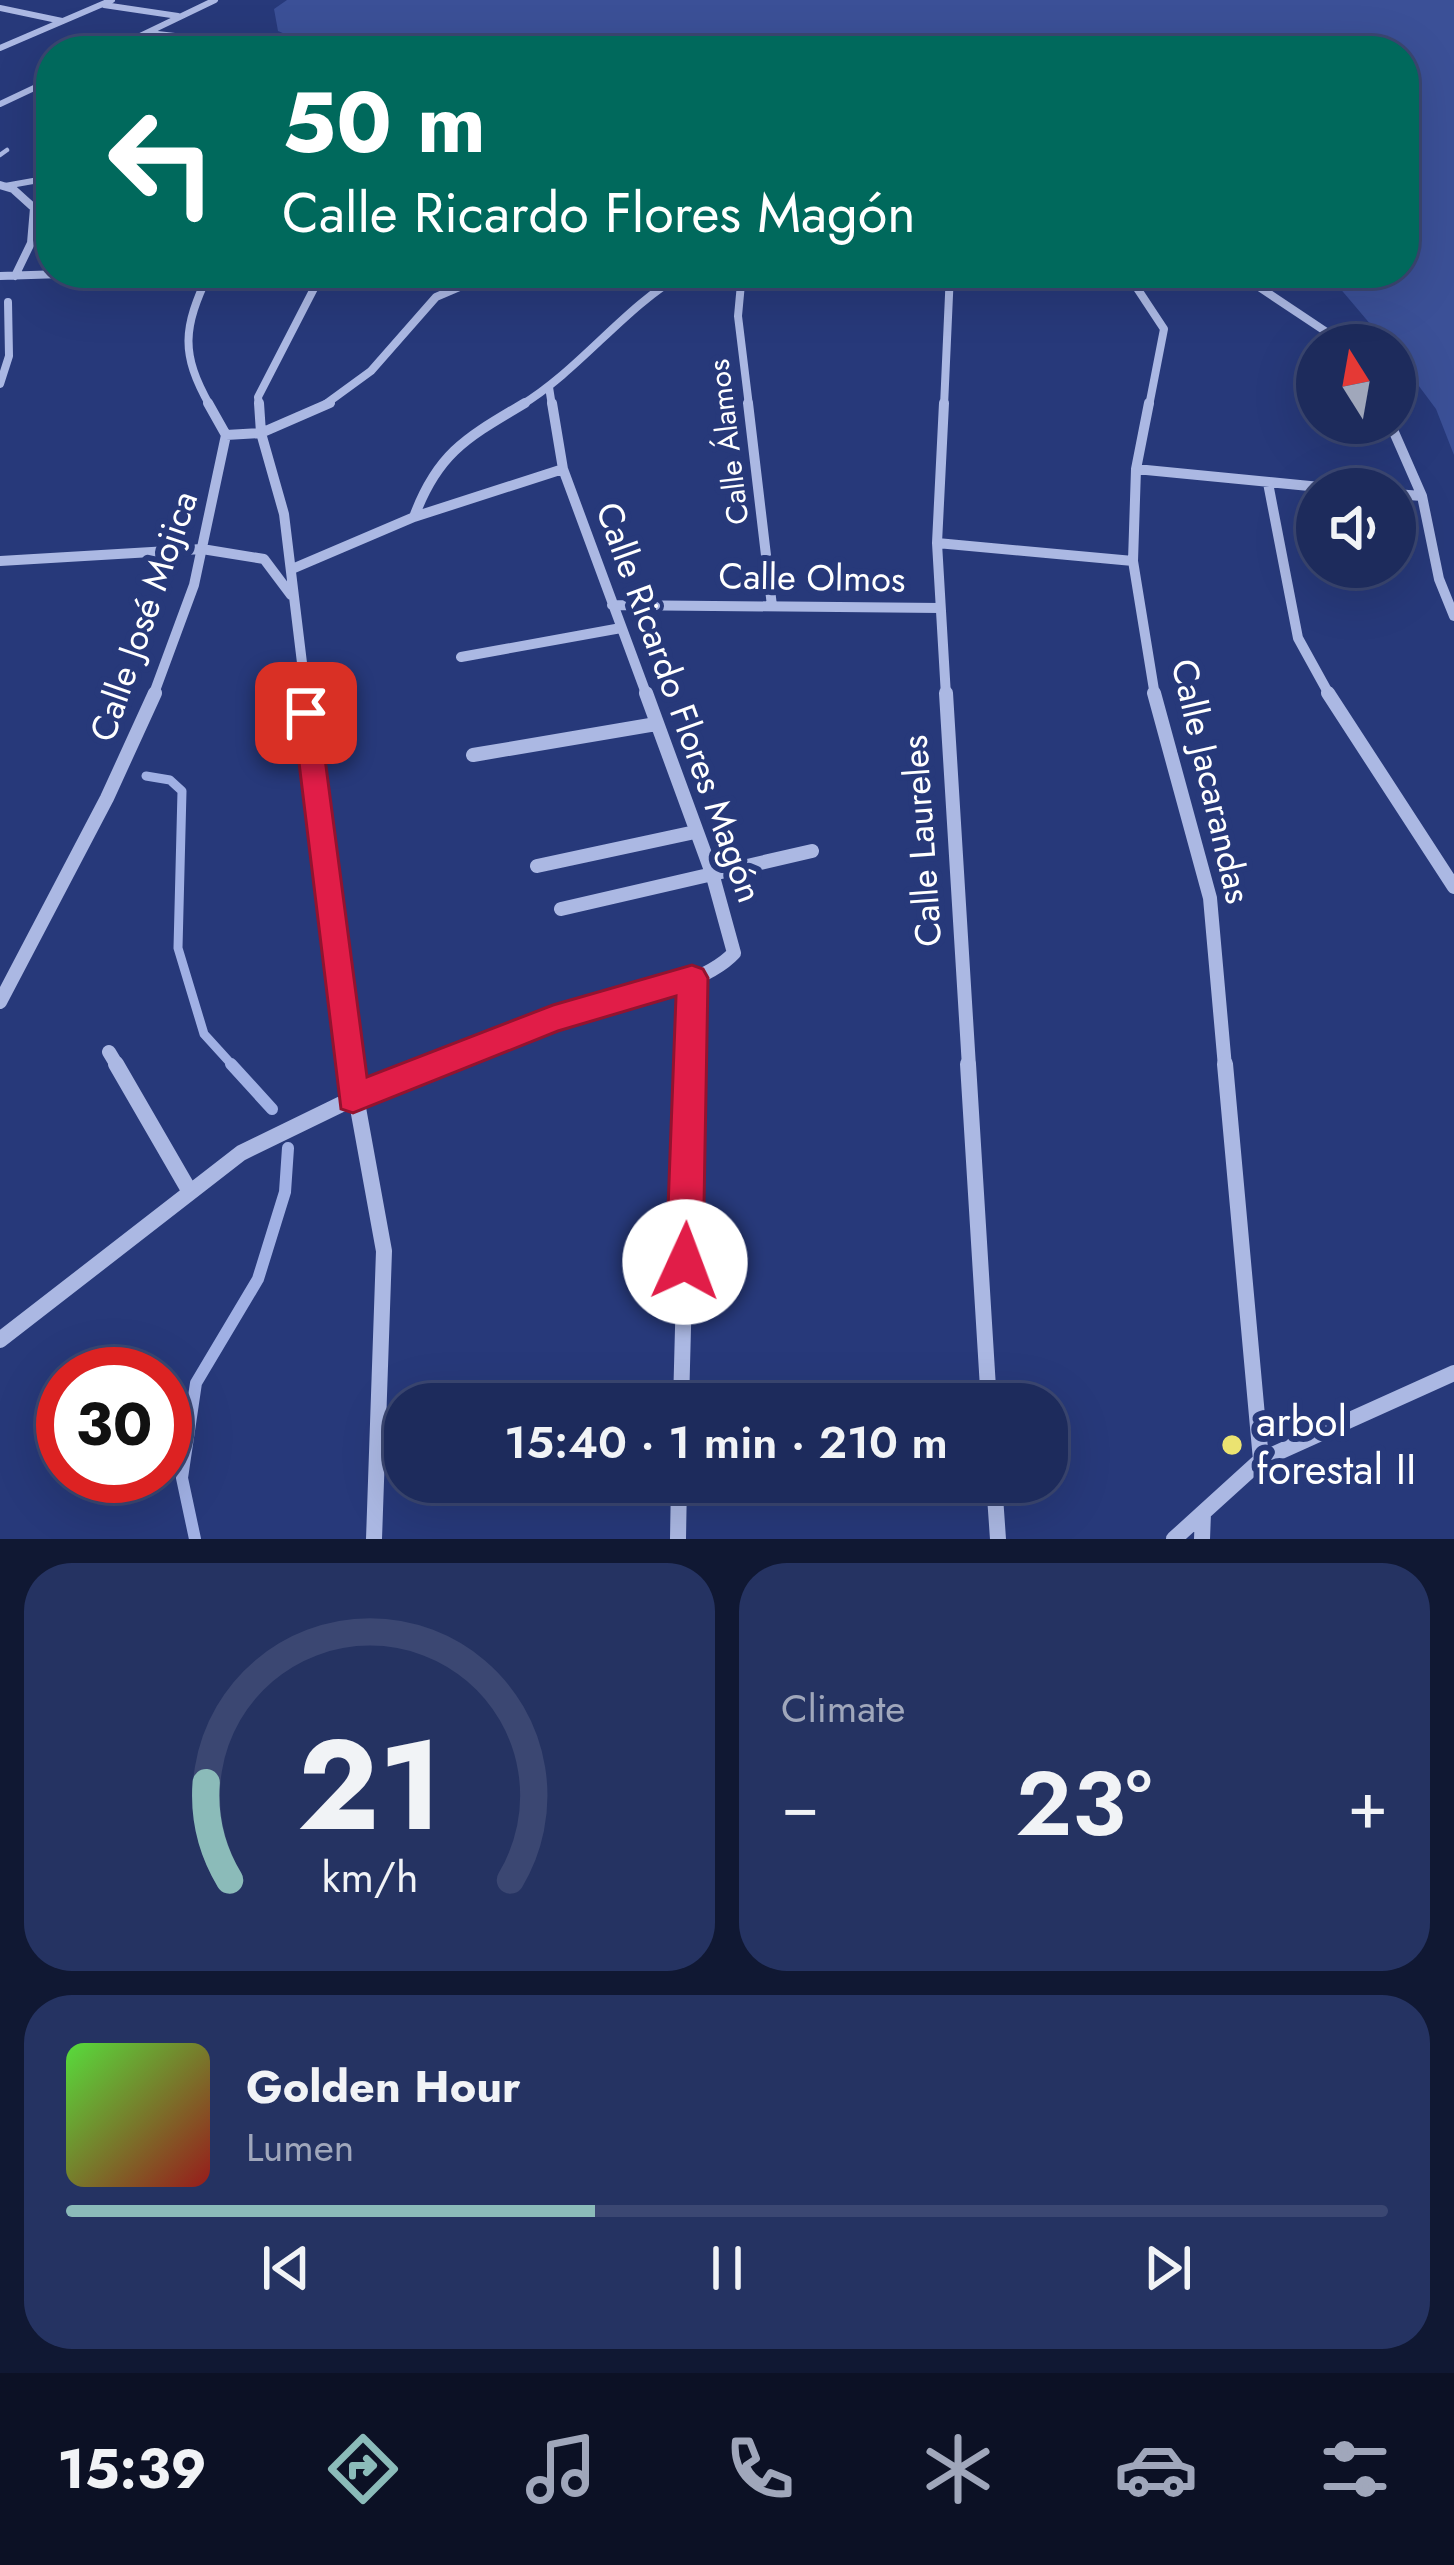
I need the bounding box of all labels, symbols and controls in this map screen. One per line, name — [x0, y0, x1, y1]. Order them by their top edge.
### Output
text: 50 m — [282, 62, 486, 184]
icon: left — [84, 84, 240, 240]
text: Calle Ricardo Flores Magón — [282, 174, 916, 252]
north arrow — [1296, 324, 1416, 444]
map controls — [1296, 324, 1416, 588]
street label: Calle Álamos — [697, 357, 759, 527]
button: sound — [1296, 468, 1416, 588]
street label: Calle José Mojica — [76, 484, 210, 748]
street label: Calle Ricardo Flores Magón — [583, 495, 777, 909]
street label: Calle Olmos — [718, 549, 906, 605]
street label: Calle Jacarandas — [1159, 654, 1265, 908]
pin — [255, 662, 357, 764]
icon: arrive — [273, 680, 339, 746]
street label: Calle Laureles — [888, 733, 954, 949]
position arrow — [622, 1199, 748, 1325]
speed limit sign: 30 — [36, 1347, 192, 1503]
place label: arbol forestal II — [1256, 1391, 1416, 1500]
text: 15:40 · 1 min · 210 m — [504, 1410, 948, 1475]
marker: arbol forestal II — [1219, 1432, 1245, 1458]
text: Climate — [781, 1680, 905, 1737]
text: 21 — [297, 1695, 442, 1876]
text: 23° — [1015, 1739, 1152, 1869]
text: − — [781, 1757, 820, 1853]
text: + — [1347, 1757, 1388, 1853]
text: km/h — [321, 1846, 418, 1908]
text: Golden Hour — [246, 2054, 521, 2119]
text: Lumen — [246, 2119, 354, 2176]
icon: previous — [253, 2235, 319, 2301]
icon: pause — [694, 2235, 760, 2301]
icon: next — [1135, 2235, 1201, 2301]
icon: directions — [321, 2427, 405, 2511]
icon: music — [519, 2427, 603, 2511]
icon: phone — [718, 2427, 802, 2511]
icon: climate — [916, 2427, 1000, 2511]
icon: car — [1114, 2427, 1198, 2511]
icon: filters — [1313, 2427, 1397, 2511]
text: 15:39 — [57, 2430, 207, 2508]

